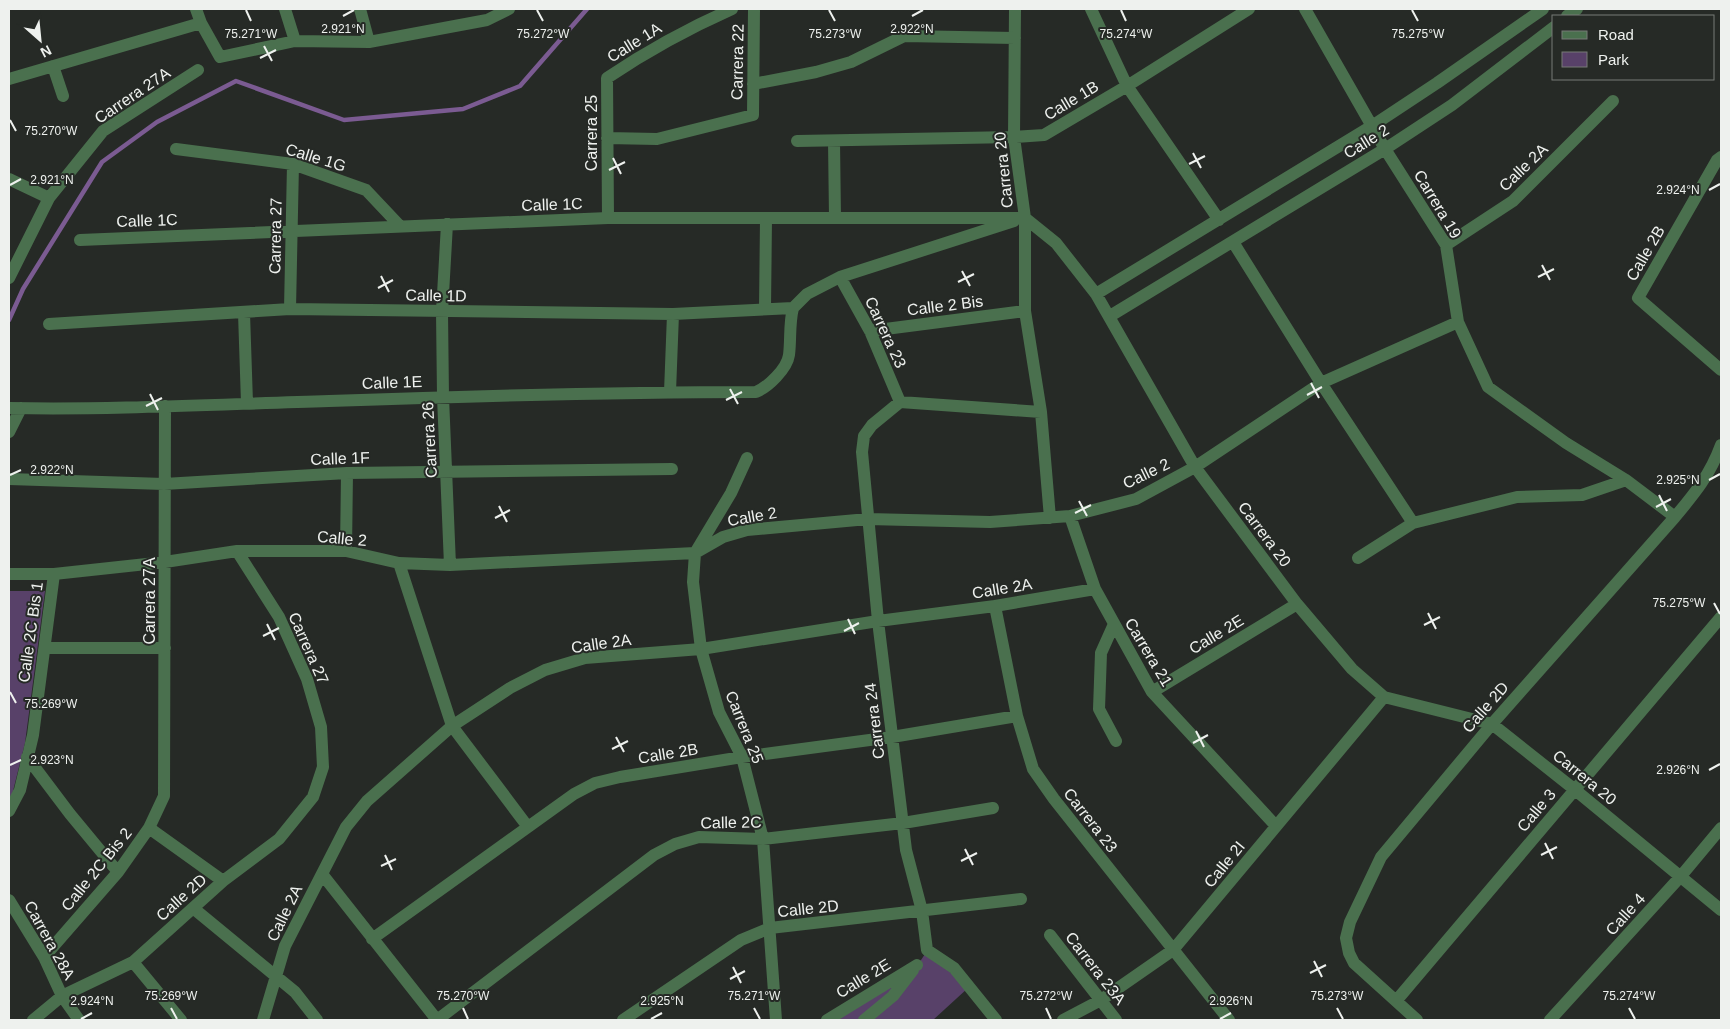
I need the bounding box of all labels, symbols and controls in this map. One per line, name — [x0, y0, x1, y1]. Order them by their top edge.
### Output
north arrow — [15, 15, 65, 65]
legend — [1552, 15, 1715, 80]
street label: Calle 1A — [604, 19, 665, 66]
text: 2.921°N — [321, 22, 365, 36]
text: 2.922°N — [890, 22, 934, 36]
street label: Carrera 22 — [728, 24, 747, 100]
text: Road — [1598, 26, 1634, 43]
text: 75.271°W — [225, 27, 278, 41]
text: 75.272°W — [517, 27, 570, 41]
text: 75.273°W — [809, 27, 862, 41]
text: 75.274°W — [1100, 27, 1153, 41]
text: 75.275°W — [1392, 27, 1445, 41]
text: N — [38, 42, 54, 61]
text: Park — [1598, 51, 1629, 68]
street label: Carrera 27A — [91, 64, 173, 127]
street label: Calle 1B — [1041, 78, 1102, 123]
street label: Carrera 25 — [583, 95, 600, 171]
street label: Calle 2 — [1341, 121, 1392, 162]
text: 75.270°W — [25, 124, 78, 138]
street label: Carrera 20 — [991, 131, 1016, 209]
street label: Calle 1G — [284, 140, 348, 175]
street label: Calle 2A — [1496, 140, 1551, 194]
street label: Carrera 19 — [1411, 167, 1465, 241]
text: 2.921°N — [30, 173, 74, 187]
text: 2.924°N — [1656, 183, 1700, 197]
street label: Calle 1C — [521, 195, 583, 214]
street label: Carrera 27 — [266, 198, 285, 274]
street label: Calle 1C — [116, 211, 178, 230]
street label: Calle 2B — [1623, 223, 1668, 284]
street label: Calle 1D — [405, 286, 467, 305]
street label: Calle 2 Bis — [906, 292, 984, 319]
street label: Carrera 23 — [862, 294, 909, 371]
street label: Calle 1E — [361, 373, 423, 392]
street label: Carrera 26 — [419, 401, 440, 479]
street label: Calle 1F — [310, 449, 370, 468]
street label: Calle 2 — [1120, 455, 1172, 492]
text: 2.922°N — [30, 463, 74, 477]
text: 2.925°N — [1656, 473, 1700, 487]
street label: Carrera 20 — [1235, 499, 1294, 570]
street label: Calle 2 — [726, 504, 778, 529]
street label: Calle 2 — [316, 528, 368, 549]
street label: Carrera 27A — [141, 557, 158, 645]
street label: Calle 2A — [971, 575, 1034, 602]
street label: Calle 2C Bis 1 — [15, 581, 46, 683]
text: 75.275°W — [1653, 596, 1706, 610]
street label: Carrera 27 — [285, 610, 332, 687]
street label: Calle 2E — [1186, 612, 1247, 657]
street label: Carrera 21 — [1122, 615, 1176, 689]
street label: Calle 2A — [570, 631, 633, 656]
street label: Calle 2D — [1459, 679, 1512, 736]
street label: Carrera 24 — [861, 682, 888, 760]
street label: Carrera 25 — [722, 689, 767, 766]
text: 75.269°W — [25, 697, 78, 711]
street label: Calle 2B — [637, 740, 699, 767]
street label: Carrera 20 — [1550, 747, 1620, 808]
text: 2.923°N — [30, 753, 74, 767]
text: 2.926°N — [1656, 763, 1700, 777]
street label: Carrera 23 — [1060, 785, 1121, 856]
street label: Calle 3 — [1514, 786, 1559, 835]
street label: Calle 2C — [700, 813, 762, 832]
street label: Calle 2C Bis 2 — [58, 824, 135, 914]
street label: Calle 2I — [1201, 838, 1248, 891]
street label: Calle 2D — [153, 871, 210, 924]
street label: Calle 2A — [264, 882, 305, 944]
street label: Calle 4 — [1602, 890, 1648, 939]
street label: Calle 2D — [777, 897, 839, 920]
street label: Carrera 28A — [21, 898, 78, 983]
street label: Carrera 23A — [1062, 929, 1129, 1008]
street label: Calle 2E — [833, 956, 894, 1001]
text: 75.269°W — [145, 989, 198, 1003]
text: 75.270°W — [437, 989, 490, 1003]
text: 75.271°W — [728, 989, 781, 1003]
text: 75.272°W — [1020, 989, 1073, 1003]
text: 75.273°W — [1311, 989, 1364, 1003]
text: 75.274°W — [1603, 989, 1656, 1003]
text: 2.924°N — [70, 994, 114, 1008]
text: 2.925°N — [640, 994, 684, 1008]
text: 2.926°N — [1209, 994, 1253, 1008]

